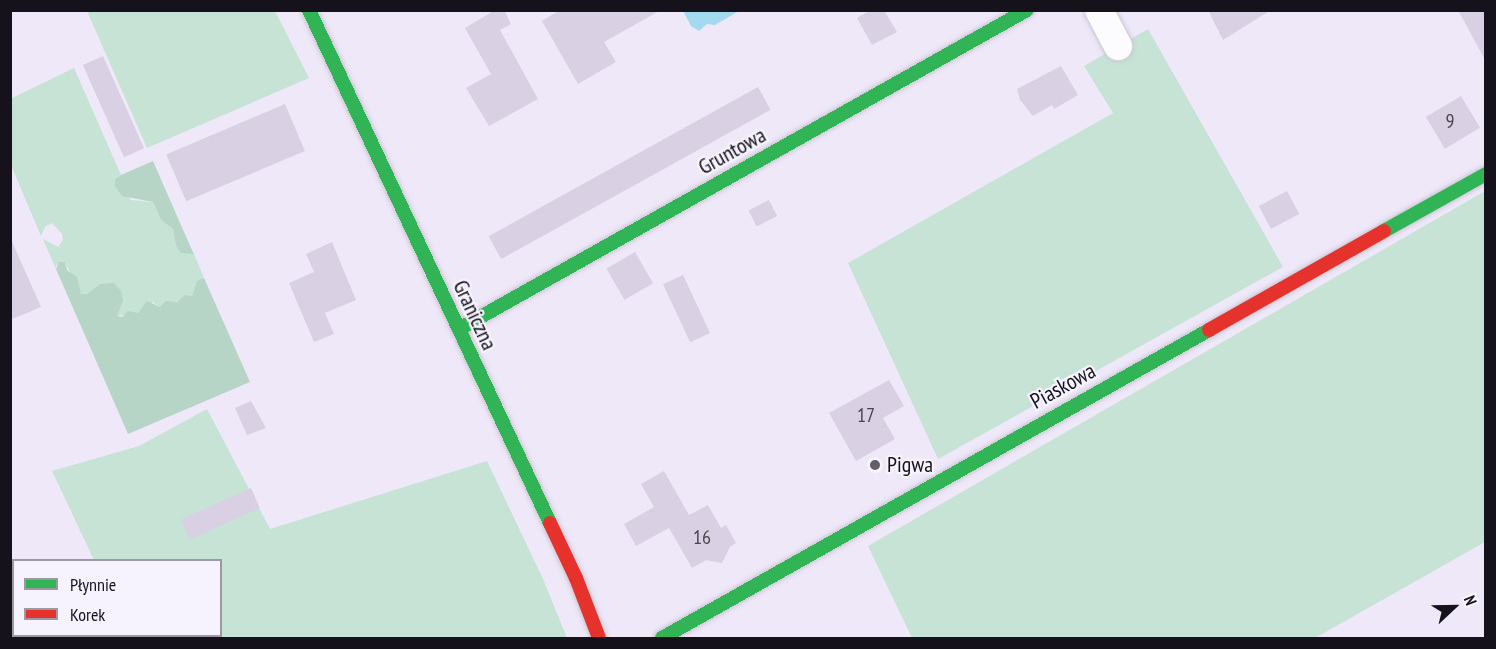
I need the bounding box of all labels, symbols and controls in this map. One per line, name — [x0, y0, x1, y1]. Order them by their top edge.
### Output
house number: 9 — [1446, 109, 1454, 133]
street label: Gruntowa — [694, 122, 770, 180]
street label: Graniczna — [447, 276, 503, 354]
street label: Piaskowa — [1026, 357, 1100, 415]
house number: 17 — [857, 403, 875, 427]
place label: Pigwa — [887, 452, 933, 478]
marker: Pigwa — [868, 458, 882, 472]
house number: 16 — [693, 525, 711, 549]
legend — [12, 559, 222, 637]
text: Płynnie — [70, 573, 116, 596]
north arrow — [1424, 577, 1484, 637]
text: N — [1460, 592, 1482, 608]
text: Korek — [70, 603, 105, 626]

